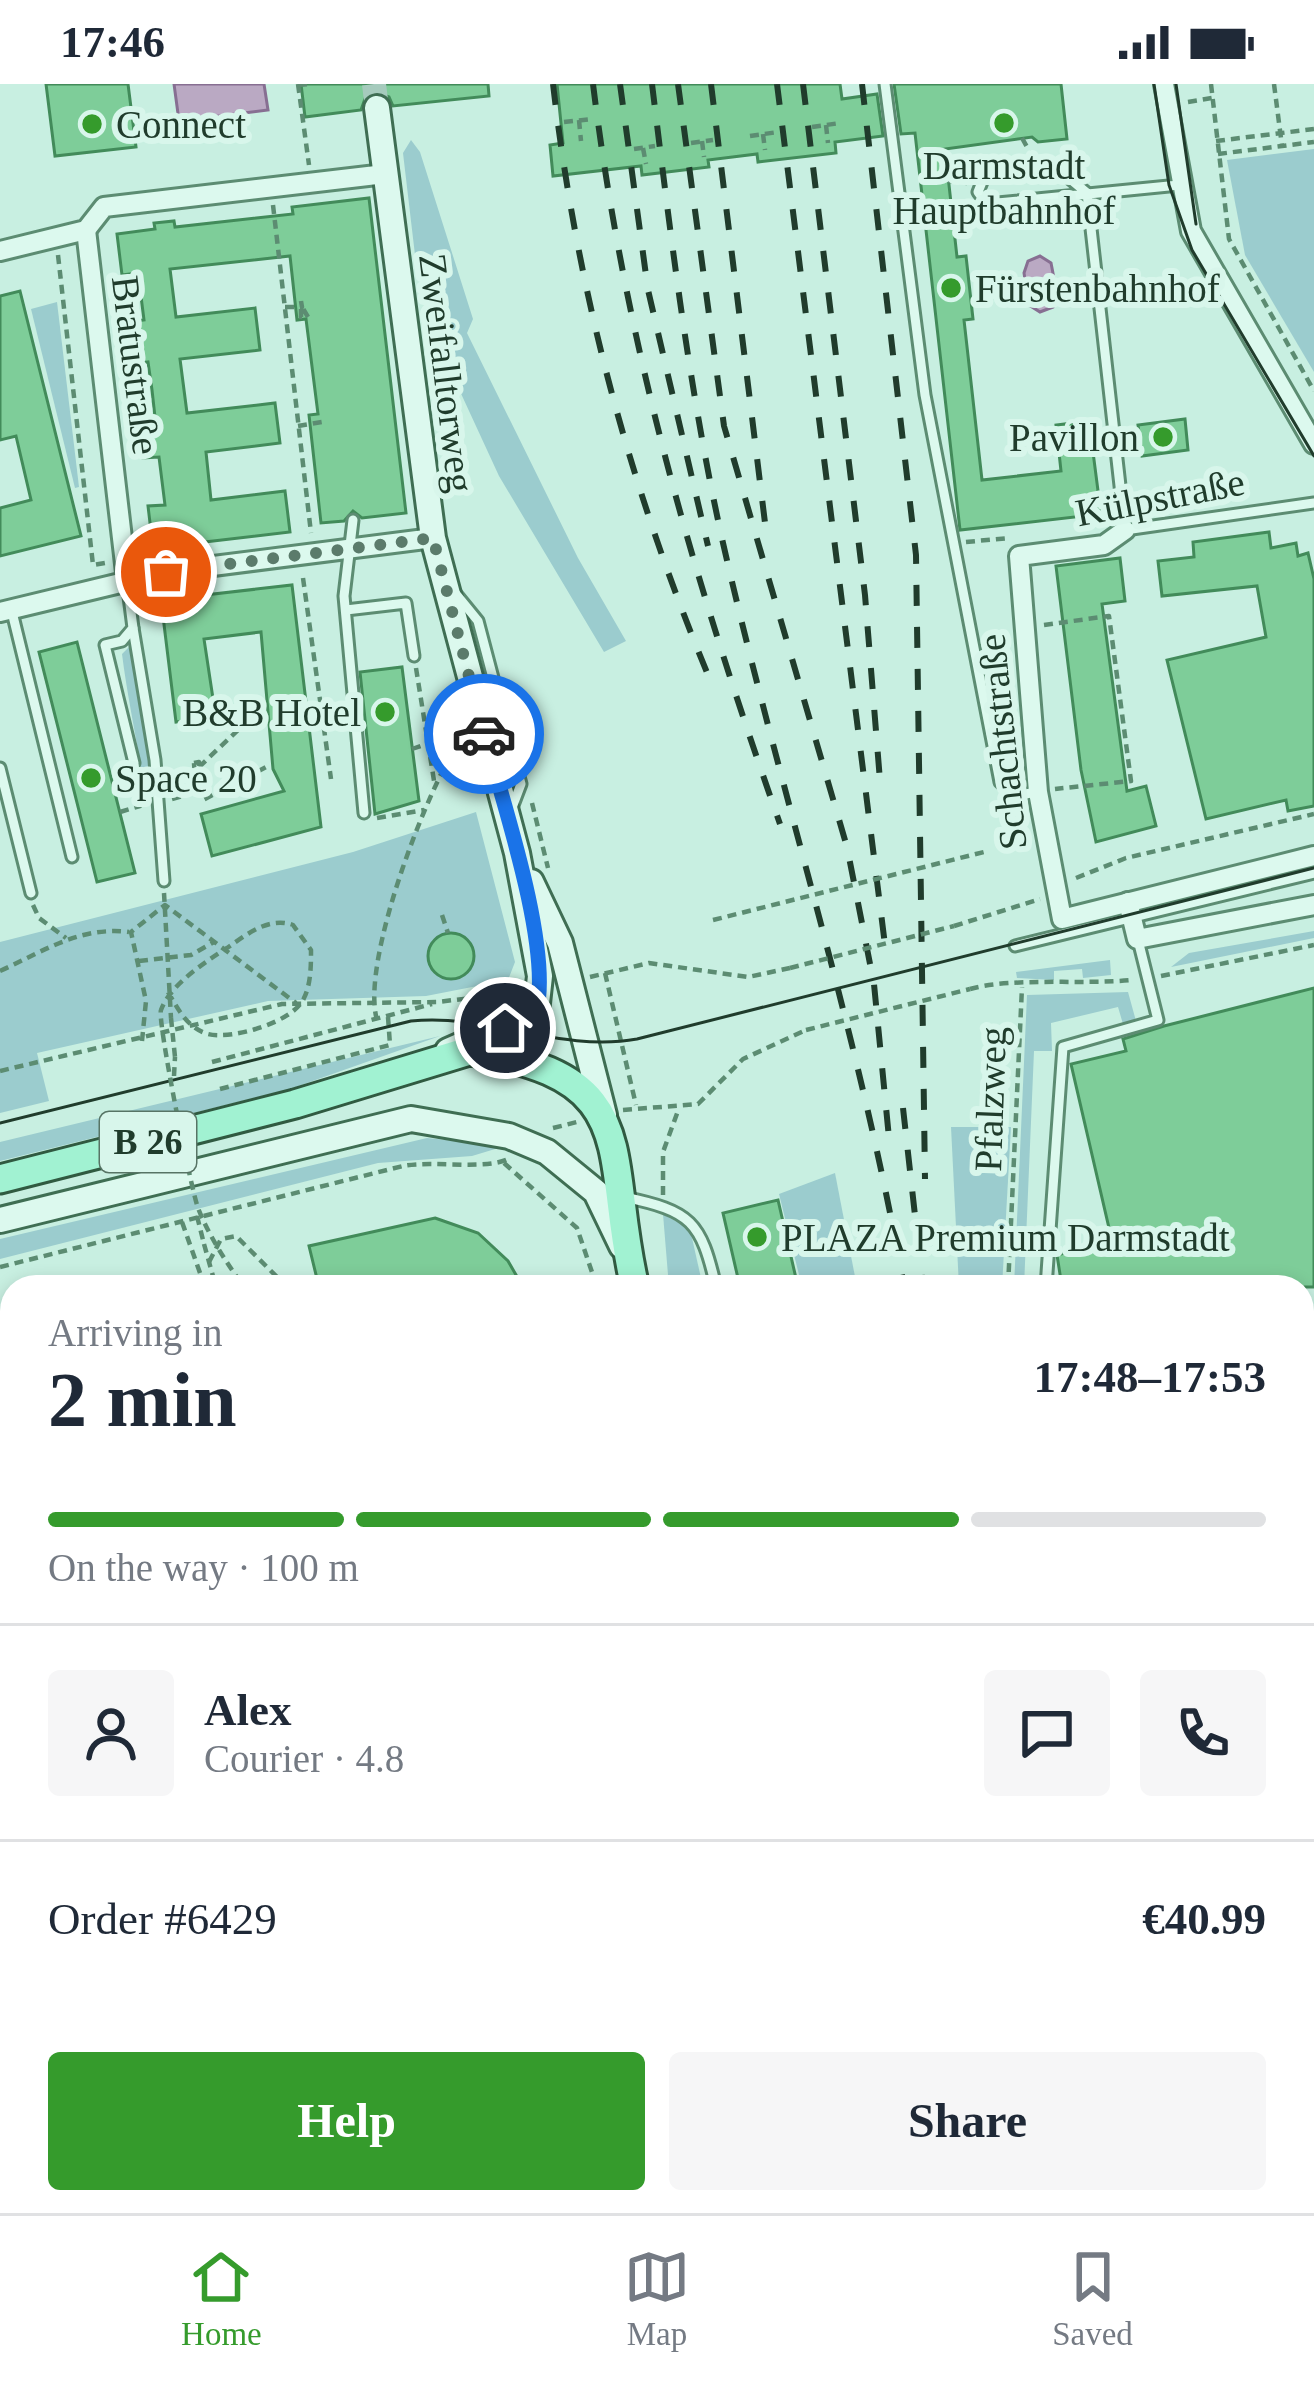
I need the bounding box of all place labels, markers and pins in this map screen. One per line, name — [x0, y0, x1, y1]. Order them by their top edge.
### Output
place label: Connect — [116, 103, 246, 146]
marker: Darmstadt Hauptbahnhof — [991, 110, 1017, 136]
marker: Connect — [79, 111, 105, 137]
place label: Darmstadt Hauptbahnhof — [892, 144, 1116, 233]
place label: Fürstenbahnhof — [975, 267, 1220, 310]
marker: Fürstenbahnhof — [938, 275, 964, 301]
place label: Pavillon — [1009, 416, 1139, 459]
marker: Pavillon — [1150, 424, 1176, 450]
pin — [115, 521, 217, 623]
place label: B&B Hotel — [182, 691, 361, 734]
marker: B&B Hotel — [372, 699, 398, 725]
place label: Space 20 — [115, 757, 257, 801]
marker: Space 20 — [78, 765, 104, 791]
pin — [454, 977, 556, 1079]
place label: PLAZA Premium Darmstadt — [781, 1216, 1230, 1259]
marker: PLAZA Premium Darmstadt — [744, 1224, 770, 1250]

